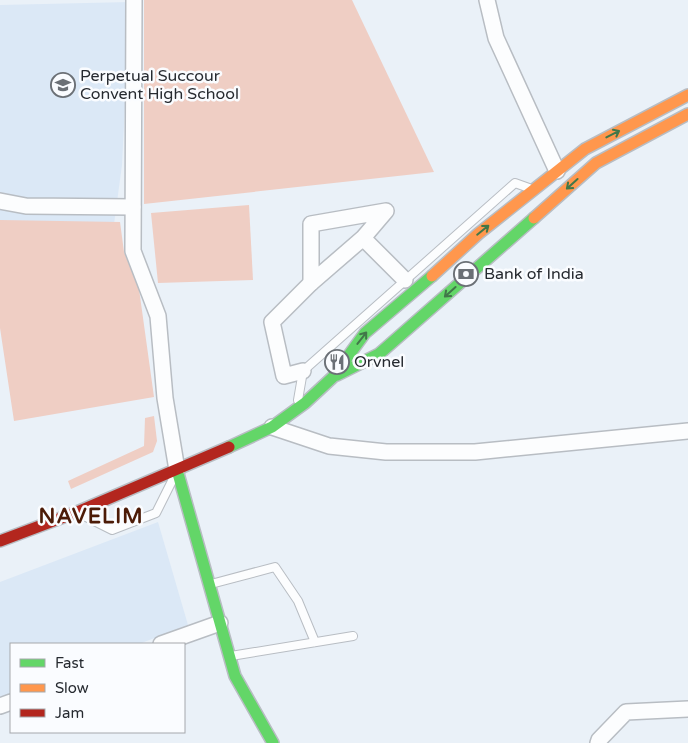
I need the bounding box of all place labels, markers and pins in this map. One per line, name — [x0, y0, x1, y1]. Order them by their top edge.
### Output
place label: Perpetual Succour Convent High School — [80, 66, 239, 104]
school or university icon: Perpetual Succour Convent High School — [50, 72, 76, 98]
bank icon: Bank of India — [453, 261, 479, 287]
place label: Bank of India — [484, 264, 584, 284]
restaurant icon: Orvnel — [324, 349, 350, 375]
place label: Orvnel — [354, 352, 404, 372]

